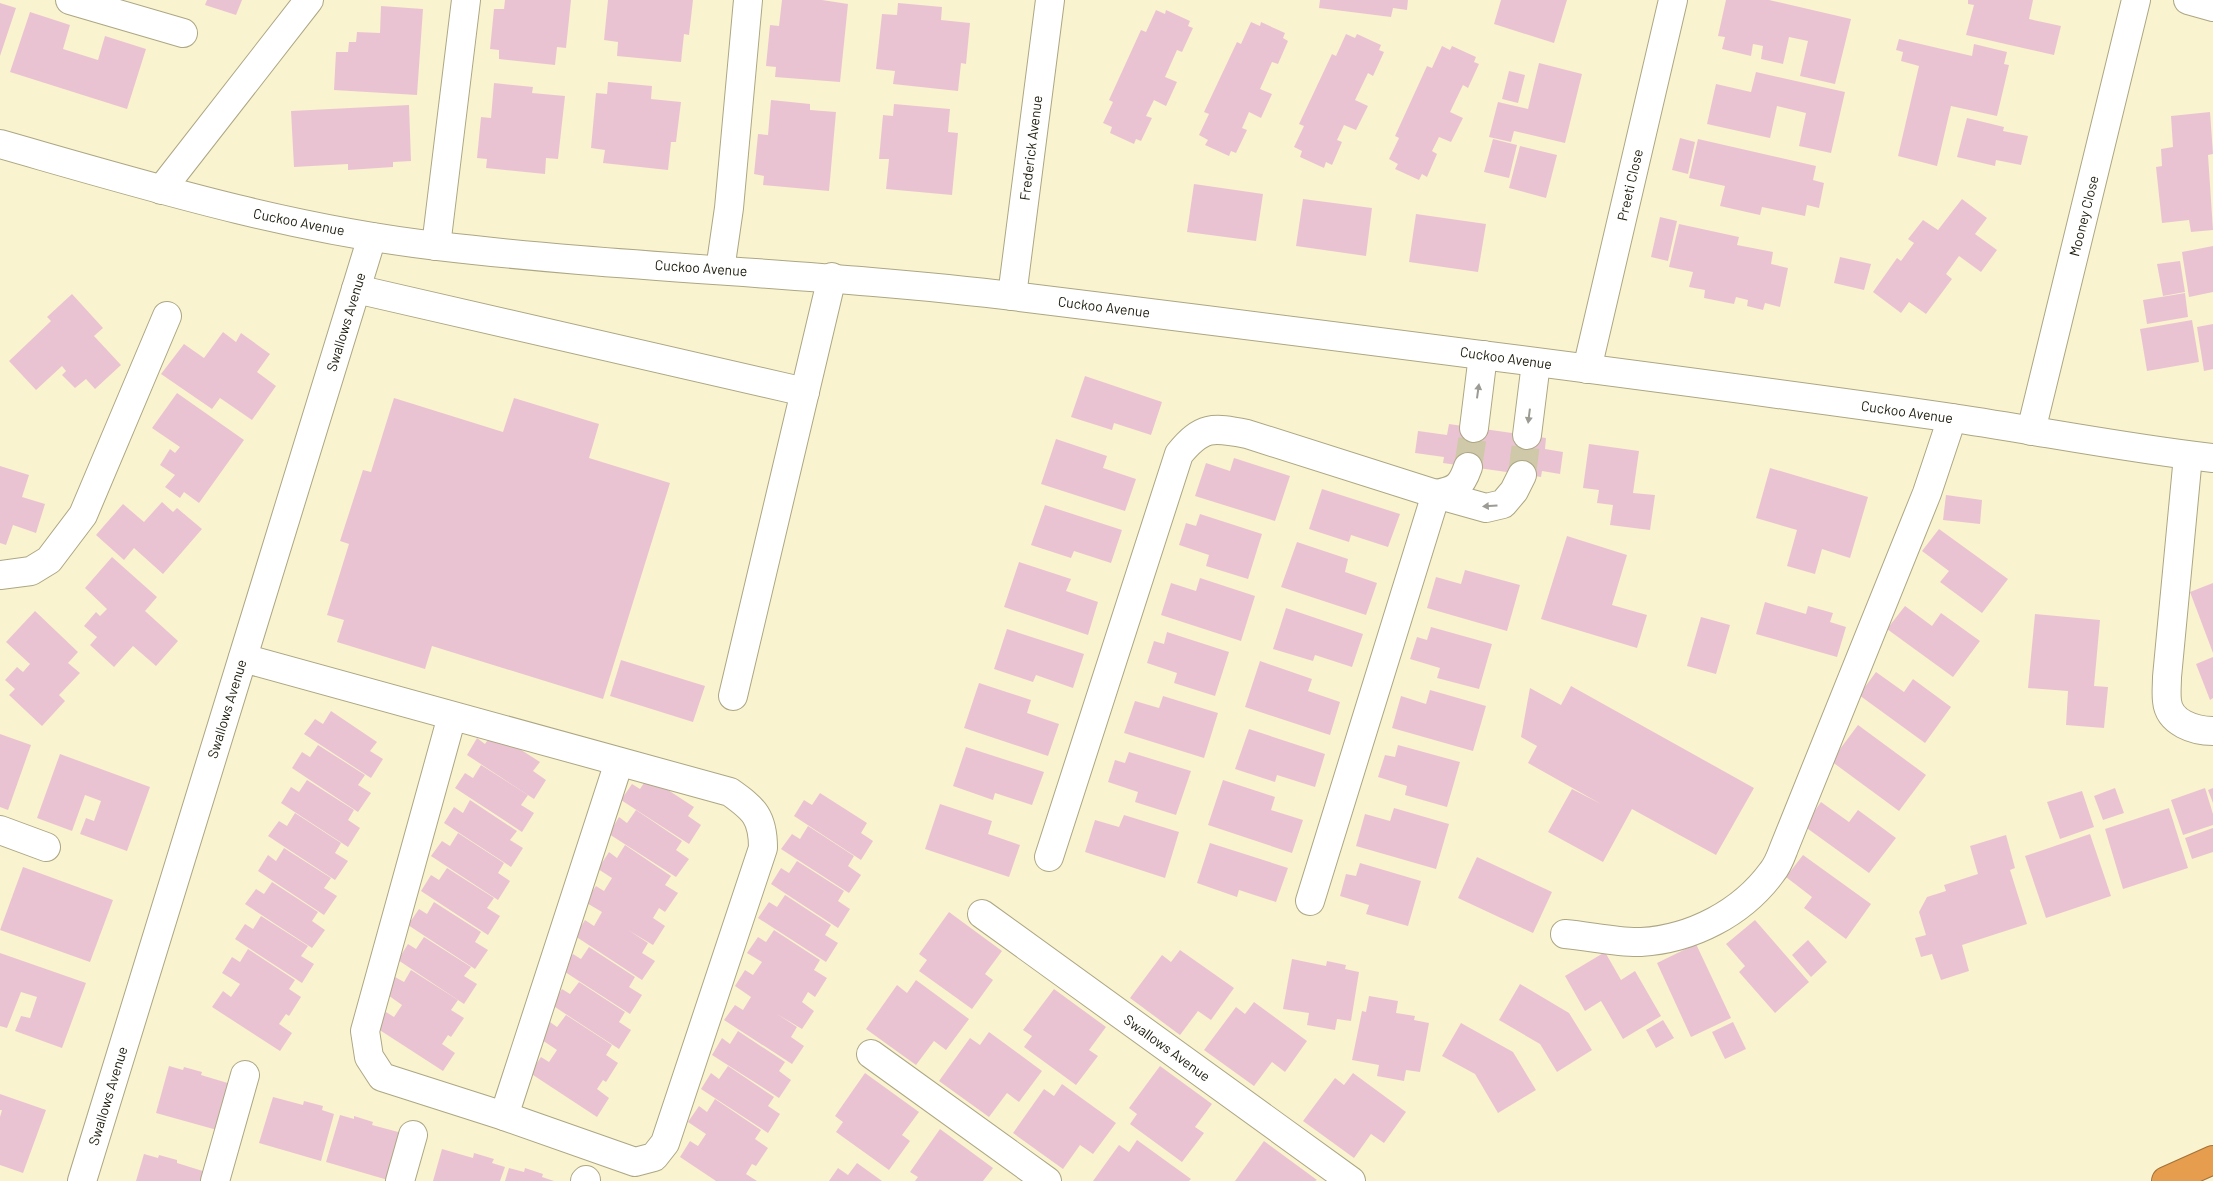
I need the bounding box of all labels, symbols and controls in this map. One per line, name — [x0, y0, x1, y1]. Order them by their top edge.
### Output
street label: Frederick Avenue — [1016, 94, 1045, 201]
street label: Preeti Close — [1613, 147, 1646, 222]
street label: Mooney Close — [2065, 174, 2102, 258]
street label: Cuckoo Avenue — [252, 204, 346, 239]
street label: Cuckoo Avenue — [654, 256, 748, 279]
street label: Swallows Avenue — [322, 270, 369, 373]
street label: Cuckoo Avenue — [1057, 292, 1151, 321]
street label: Cuckoo Avenue — [1459, 343, 1553, 372]
one-way arrow — [1475, 383, 1483, 399]
street label: Cuckoo Avenue — [1860, 397, 1954, 426]
one-way arrow — [1525, 409, 1533, 425]
one-way arrow — [1481, 502, 1497, 510]
street label: Swallows Avenue — [203, 657, 250, 760]
street label: Swallows Avenue — [1121, 1011, 1214, 1085]
street label: Swallows Avenue — [84, 1044, 131, 1147]

